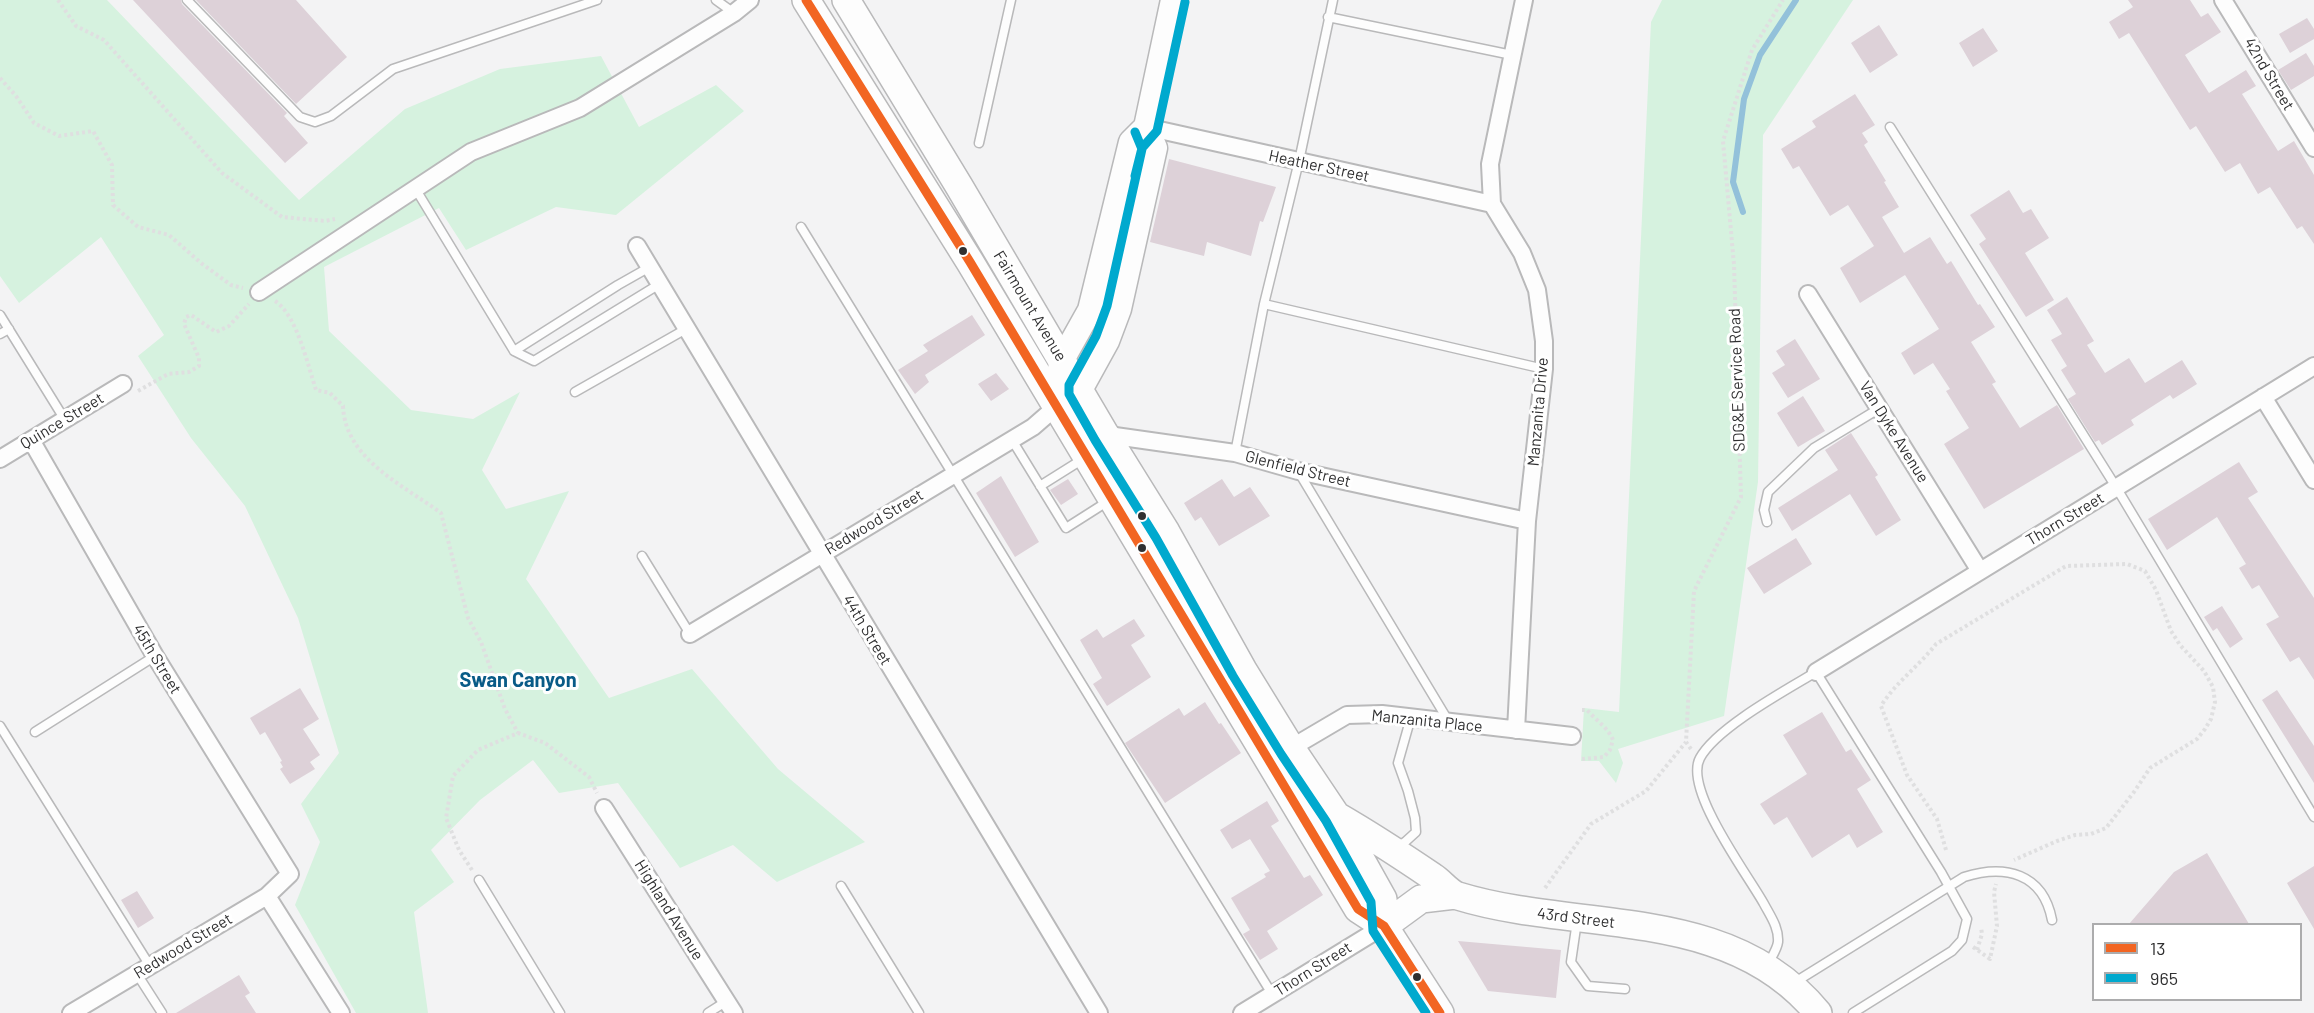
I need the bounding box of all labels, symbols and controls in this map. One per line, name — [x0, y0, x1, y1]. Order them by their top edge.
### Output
street label: 42nd Street — [2240, 34, 2298, 114]
street label: Heather Street — [1267, 146, 1371, 186]
unlabelled marker — [957, 245, 969, 257]
street label: Fairmount Avenue — [989, 247, 1071, 365]
street label: SDG&E Service Road — [1725, 308, 1749, 452]
street label: Manzanita Drive — [1524, 357, 1552, 467]
street label: Van Dyke Avenue — [1855, 378, 1933, 486]
street label: Quince Street — [17, 389, 107, 453]
street label: Glenfield Street — [1243, 447, 1353, 491]
street label: Redwood Street — [821, 485, 927, 559]
street label: Thorn Street — [2022, 488, 2108, 550]
unlabelled marker — [1136, 510, 1148, 522]
unlabelled marker — [1136, 542, 1148, 554]
street label: 44th Street — [838, 591, 896, 669]
street label: 45th Street — [129, 620, 185, 698]
district label: Swan Canyon — [459, 668, 577, 692]
street label: Manzanita Place — [1371, 706, 1483, 736]
street label: Highland Avenue — [630, 856, 708, 964]
street label: 43rd Street — [1536, 904, 1616, 932]
street label: Redwood Street — [130, 909, 236, 983]
legend — [2092, 923, 2302, 1001]
text: 13 — [2150, 937, 2166, 959]
street label: Thorn Street — [1271, 938, 1355, 1000]
text: 965 — [2150, 967, 2178, 989]
unlabelled marker — [1411, 971, 1423, 983]

